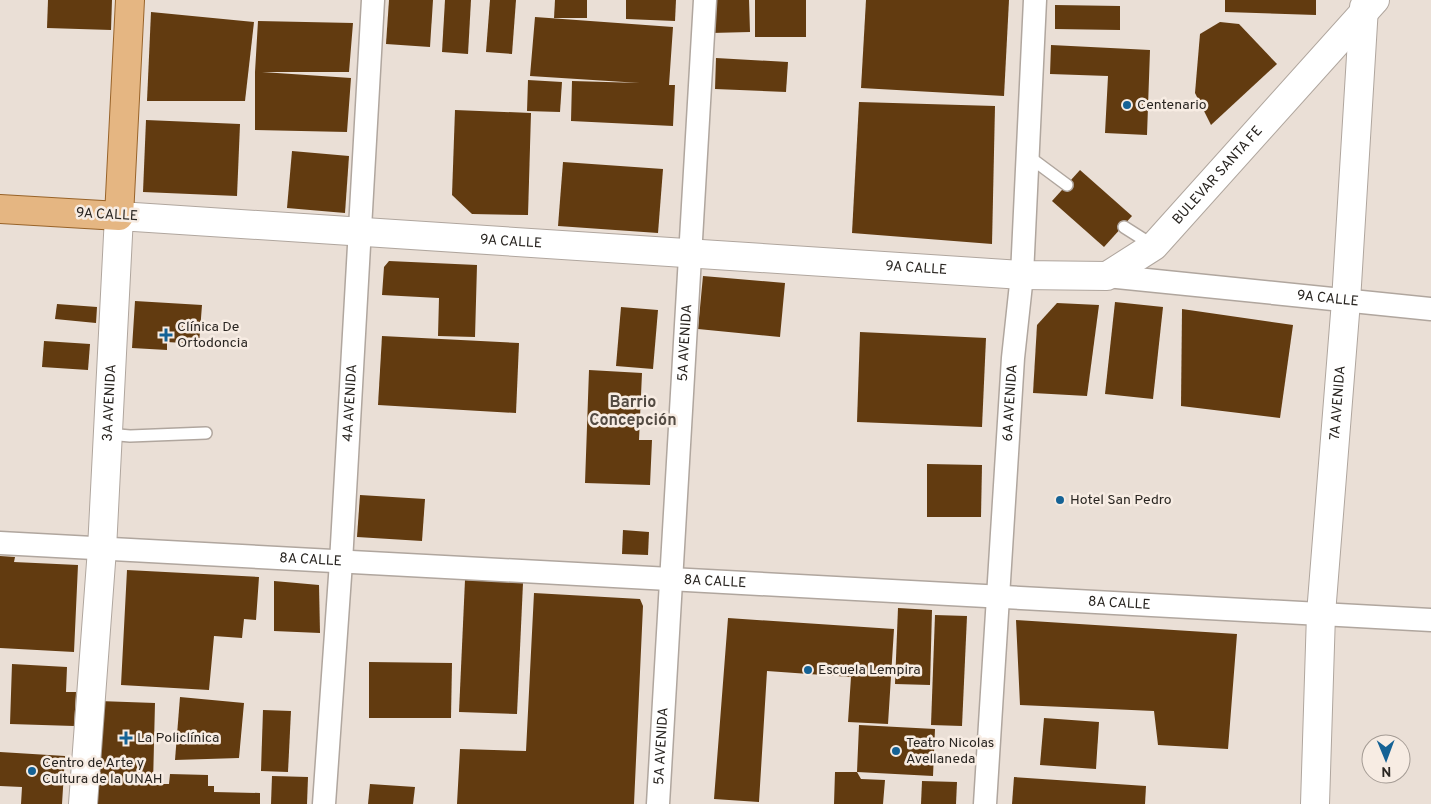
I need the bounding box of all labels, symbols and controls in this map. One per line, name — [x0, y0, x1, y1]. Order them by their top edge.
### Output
place label: Centenario — [1137, 97, 1207, 114]
marker: Centenario — [1121, 99, 1133, 111]
street label: BULEVAR SANTA FE — [1169, 122, 1266, 228]
street label: 9A CALLE — [76, 205, 138, 225]
street label: 9A CALLE — [479, 231, 543, 252]
street label: 9A CALLE — [885, 258, 948, 279]
street label: 9A CALLE — [1296, 287, 1360, 310]
street label: 5A AVENIDA — [674, 303, 696, 382]
place label: Clínica De Ortodoncia — [177, 319, 248, 352]
marker: Clínica De Ortodoncia — [159, 328, 173, 342]
street label: 3A AVENIDA — [99, 364, 120, 442]
street label: 4A AVENIDA — [339, 364, 361, 442]
street label: 6A AVENIDA — [999, 364, 1021, 442]
street label: 7A AVENIDA — [1326, 365, 1349, 441]
district label: Barrio Concepción — [589, 393, 677, 431]
place label: Hotel San Pedro — [1070, 492, 1172, 509]
marker: Hotel San Pedro — [1054, 494, 1066, 506]
street label: 8A CALLE — [279, 550, 342, 570]
street label: 8A CALLE — [683, 571, 747, 592]
street label: 8A CALLE — [1088, 593, 1151, 613]
place label: Escuela Lempira — [818, 662, 921, 679]
marker: Escuela Lempira — [802, 664, 814, 676]
street label: 5A AVENIDA — [651, 707, 672, 785]
place label: La Policlínica — [137, 730, 219, 747]
marker: La Policlínica — [119, 731, 133, 745]
north arrow — [1361, 734, 1411, 784]
place label: Teatro Nicolas Avellaneda — [906, 735, 994, 768]
marker: Teatro Nicolas Avellaneda — [890, 745, 902, 757]
place label: Centro de Arte y Cultura de la UNAH — [42, 755, 163, 788]
text: N — [1381, 762, 1391, 779]
marker: Centro de Arte y Cultura de la UNAH — [26, 765, 38, 777]

